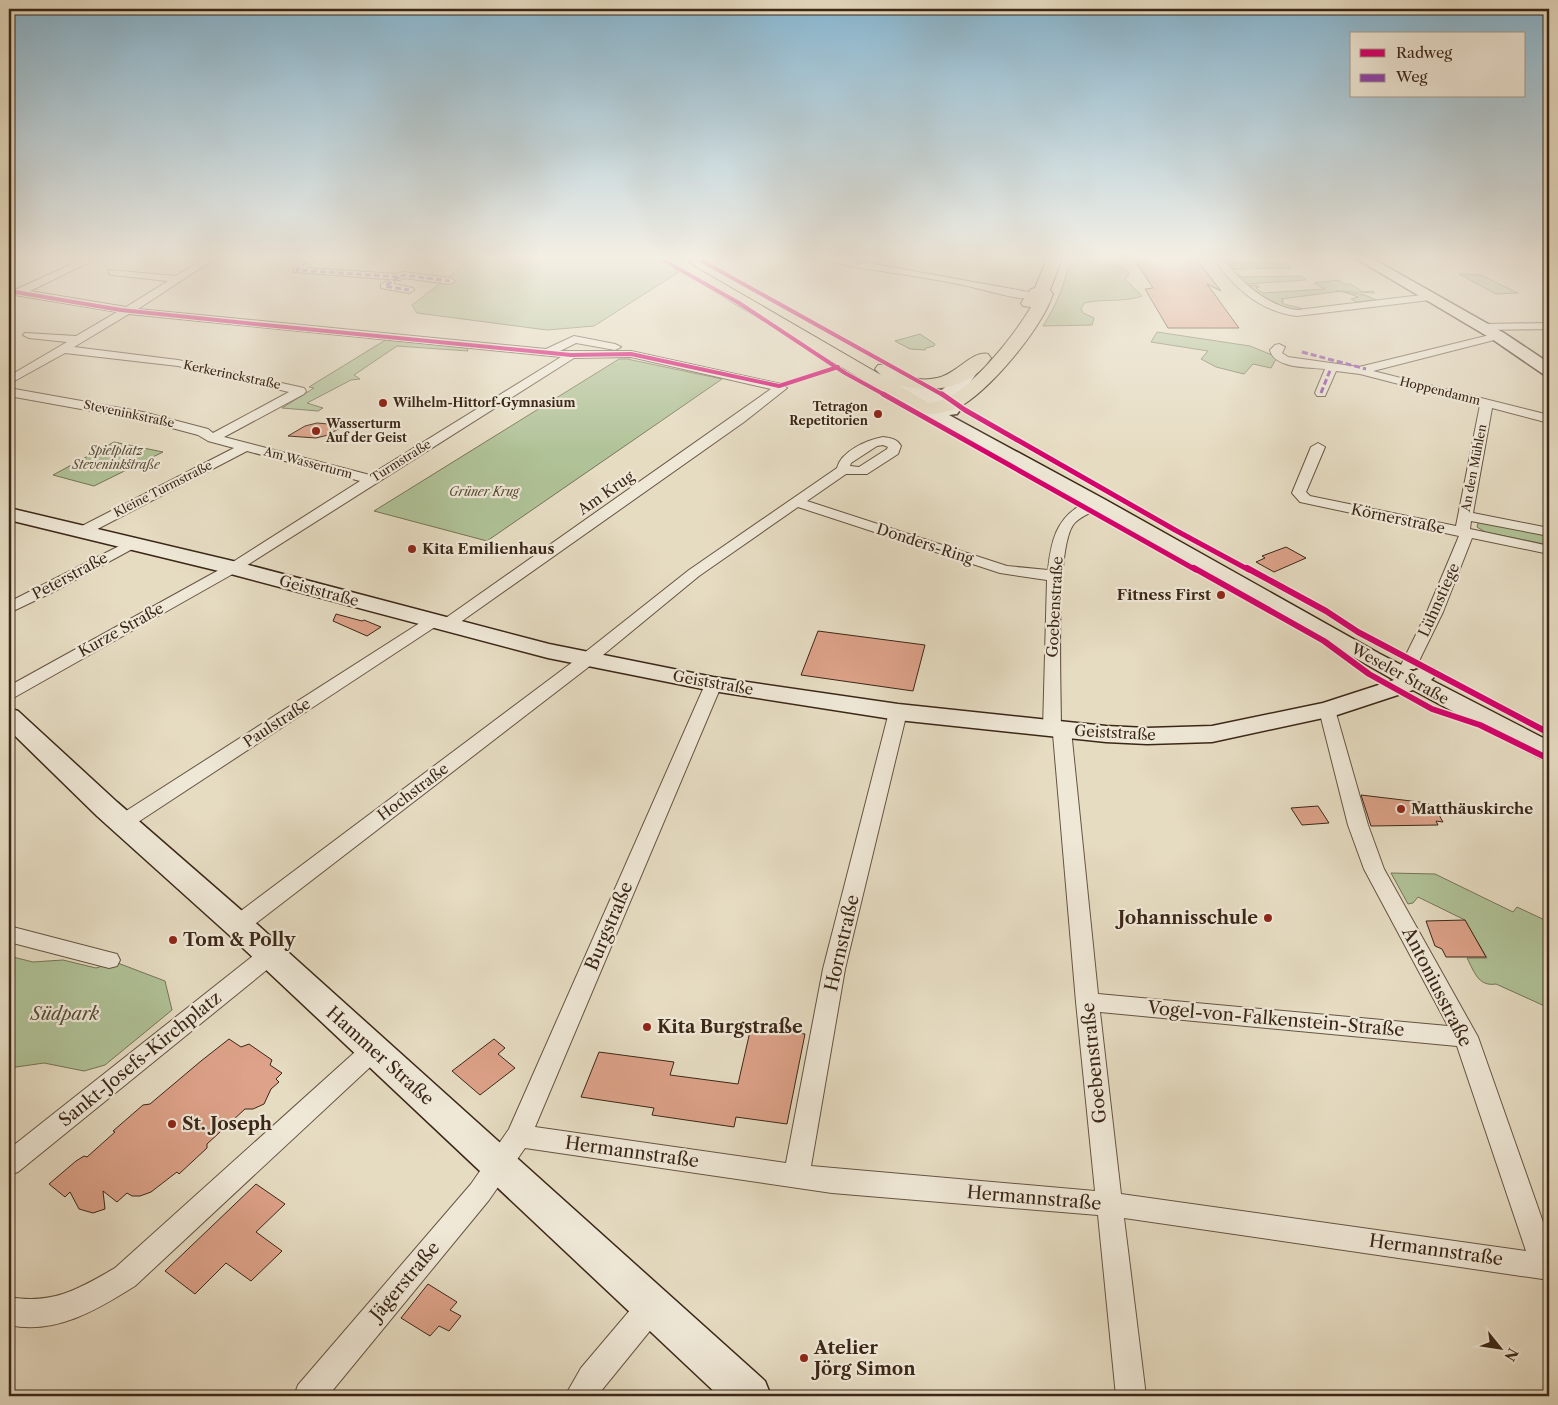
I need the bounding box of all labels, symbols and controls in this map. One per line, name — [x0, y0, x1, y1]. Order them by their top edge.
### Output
legend — [1350, 32, 1526, 98]
text: Radweg — [1396, 43, 1452, 62]
text: Weg — [1395, 67, 1428, 86]
street label: Kerkerinckstraße — [182, 357, 282, 392]
street label: Hoppendamm — [1398, 373, 1482, 408]
place label: Wilhelm-Hittorf-Gymnasium — [392, 395, 575, 410]
street label: Steveninkstraße — [82, 397, 176, 430]
marker: Wilhelm-Hittorf-Gymnasium — [377, 397, 389, 409]
place label: Tetragon Repetitorien — [789, 399, 869, 428]
marker: Tetragon Repetitorien — [872, 408, 884, 420]
place label: Wasserturm Auf der Geist — [325, 416, 407, 445]
street label: An den Mühlen — [1457, 422, 1489, 514]
marker: Wasserturm Auf der Geist — [310, 425, 322, 437]
street label: Turmstraße — [368, 436, 434, 485]
park label: Spielplatz Steveninkstraße — [71, 443, 161, 472]
street label: Am Wasserturm — [261, 443, 354, 482]
street label: Kleine Turmstraße — [111, 457, 215, 520]
street label: Am Krug — [573, 466, 638, 519]
park label: Grüner Krug — [449, 484, 521, 499]
street label: Körnerstraße — [1349, 499, 1447, 538]
street label: Donders-Ring — [874, 519, 976, 568]
place label: Kita Emilienhaus — [422, 539, 555, 558]
marker: Kita Emilienhaus — [406, 543, 418, 555]
street label: Peterstraße — [29, 548, 111, 603]
street label: Goebenstraße — [1042, 556, 1067, 658]
street label: Lühnstiege — [1414, 560, 1463, 640]
street label: Geiststraße — [277, 571, 361, 610]
place label: Fitness First — [1117, 585, 1211, 604]
marker: Fitness First — [1215, 589, 1227, 601]
street label: Kurze Straße — [75, 598, 167, 661]
street label: Weseler Straße — [1347, 638, 1452, 708]
street label: Geiststraße — [671, 666, 755, 699]
street label: Paulstraße — [240, 694, 314, 751]
street label: Geiststraße — [1074, 721, 1156, 744]
street label: Hochstraße — [374, 759, 452, 824]
place label: Matthäuskirche — [1411, 799, 1533, 818]
marker: Matthäuskirche — [1395, 803, 1407, 815]
street label: Burgstraße — [580, 878, 638, 974]
street label: Hornstraße — [820, 893, 864, 993]
place label: Johannisschule — [1115, 907, 1258, 929]
marker: Johannisschule — [1262, 912, 1274, 924]
street label: Antoniusstraße — [1397, 923, 1477, 1051]
place label: Tom & Polly — [183, 929, 296, 951]
marker: Tom & Polly — [167, 934, 179, 946]
street label: Sankt-Josefs-Kirchplatz — [54, 987, 226, 1131]
street label: Vogel-von-Falkenstein-Straße — [1146, 997, 1405, 1041]
street label: Goebenstraße — [1077, 1001, 1111, 1125]
street label: Hammer Straße — [322, 1002, 438, 1110]
park label: Südpark — [30, 1003, 100, 1025]
place label: Kita Burgstraße — [657, 1016, 803, 1038]
marker: Kita Burgstraße — [641, 1021, 653, 1033]
place label: St. Joseph — [182, 1113, 273, 1135]
marker: St. Joseph — [166, 1118, 178, 1130]
street label: Hermannstraße — [564, 1132, 700, 1172]
street label: Hermannstraße — [966, 1181, 1102, 1215]
street label: Hermannstraße — [1368, 1230, 1504, 1270]
street label: Jägerstraße — [364, 1237, 444, 1327]
north arrow — [1476, 1322, 1526, 1372]
place label: Atelier Jörg Simon — [811, 1337, 916, 1380]
text: N — [1500, 1345, 1522, 1364]
marker: Atelier Jörg Simon — [798, 1352, 810, 1364]

